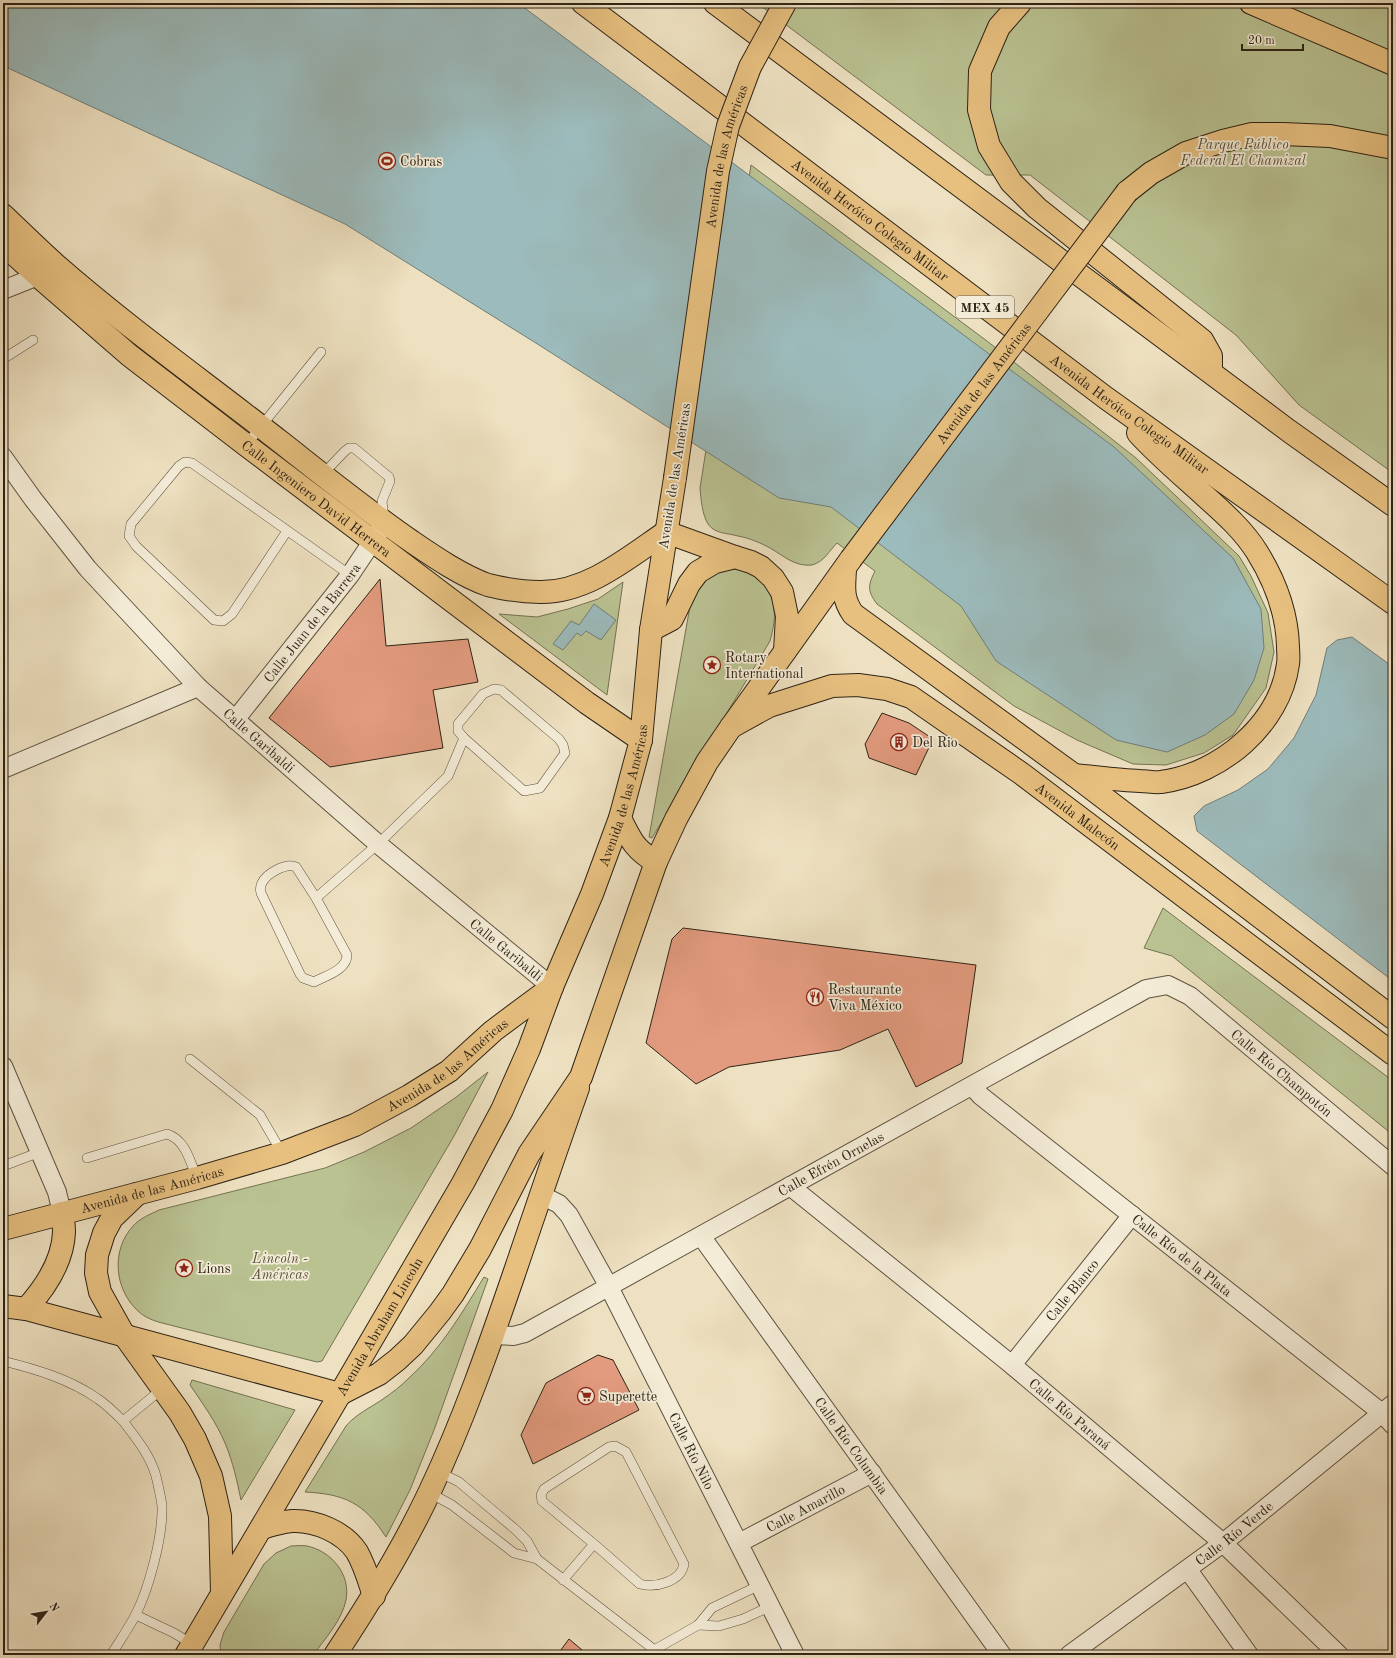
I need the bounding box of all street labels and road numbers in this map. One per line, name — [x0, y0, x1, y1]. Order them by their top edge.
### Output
street label: Avenida de las Américas — [704, 83, 751, 229]
street label: Avenida Heróico Colegio Militar — [788, 157, 951, 285]
road number: MEX 45 — [956, 296, 1014, 318]
street label: Avenida de las Américas — [934, 320, 1034, 447]
street label: Avenida Heróico Colegio Militar — [1047, 352, 1211, 477]
street label: Avenida de las Américas — [657, 402, 693, 550]
street label: Calle Ingeniero David Herrera — [238, 438, 393, 560]
street label: Calle Juan de la Barrera — [262, 561, 364, 685]
street label: Calle Garibaldi — [220, 706, 297, 776]
street label: Avenida de las Américas — [597, 724, 650, 869]
street label: Avenida Malecón — [1032, 781, 1122, 853]
street label: Calle Garibaldi — [467, 916, 545, 984]
street label: Avenida de las Américas — [385, 1016, 511, 1115]
street label: Calle Río Champotón — [1228, 1027, 1335, 1120]
street label: Calle Efrén Ornelas — [776, 1130, 887, 1199]
street label: Avenida de las Américas — [79, 1165, 225, 1216]
street label: Calle Río de la Plata — [1129, 1212, 1234, 1300]
street label: Avenida Abraham Lincoln — [334, 1255, 426, 1399]
street label: Calle Blanco — [1044, 1257, 1102, 1324]
street label: Calle Río Paraná — [1026, 1376, 1113, 1453]
street label: Calle Río Columbia — [811, 1395, 890, 1497]
street label: Calle Río Nilo — [666, 1411, 716, 1492]
street label: Calle Amarillo — [764, 1482, 848, 1535]
street label: Calle Río Verde — [1193, 1499, 1276, 1569]

